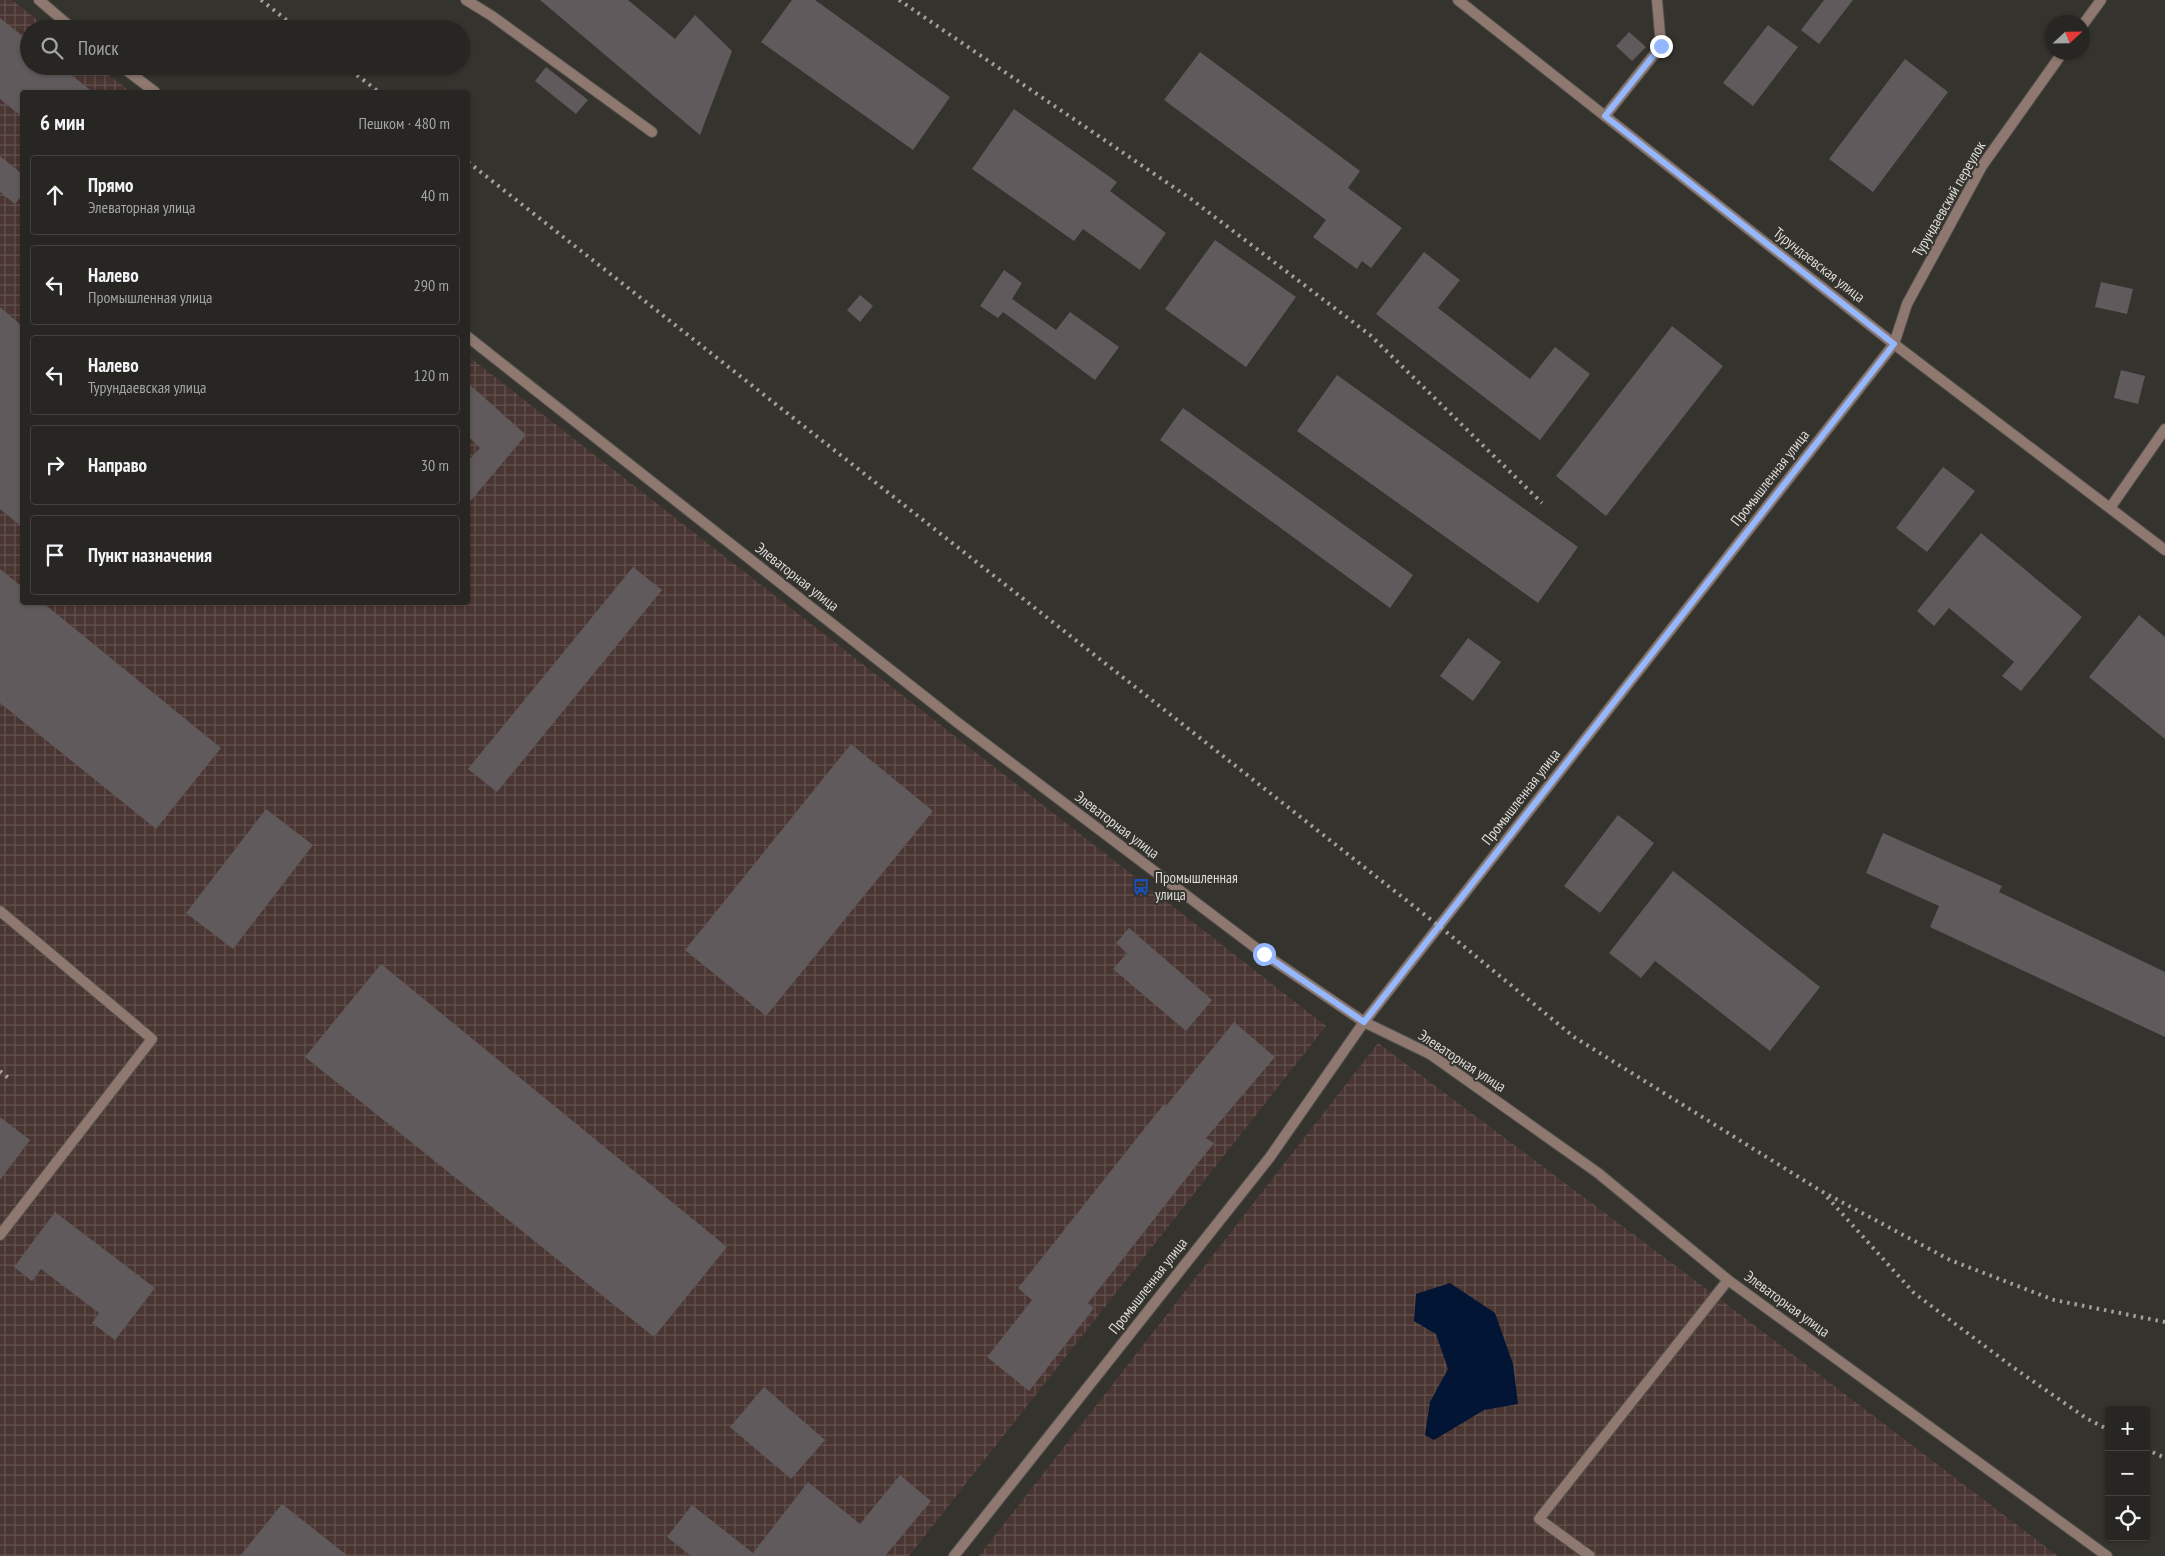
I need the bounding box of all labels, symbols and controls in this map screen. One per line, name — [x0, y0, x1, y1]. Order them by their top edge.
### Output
north arrow — [2045, 15, 2090, 60]
search box — [20, 20, 470, 75]
icon: search — [38, 34, 66, 62]
route end — [1650, 35, 1673, 58]
text: Поиск — [78, 36, 119, 60]
text: 6 мин — [40, 109, 85, 136]
text: Пешком · 480 m — [359, 113, 450, 133]
street label: Турундаевский переулок — [1908, 137, 1990, 260]
text: Прямо — [88, 173, 133, 197]
icon: ahead — [41, 181, 69, 209]
text: 40 m — [421, 185, 449, 205]
text: Элеваторная улица — [88, 197, 195, 217]
street label: Турундаевская улица — [1770, 223, 1869, 306]
text: Налево — [88, 263, 139, 287]
icon: left — [41, 271, 69, 299]
text: 290 m — [414, 275, 449, 295]
text: Промышленная улица — [88, 287, 212, 307]
text: Налево — [88, 353, 139, 377]
icon: left — [41, 361, 69, 389]
text: 120 m — [414, 365, 449, 385]
text: Турундаевская улица — [88, 377, 206, 397]
street label: Промышленная улица — [1726, 426, 1813, 530]
icon: right — [41, 451, 69, 479]
text: Направо — [88, 453, 147, 477]
text: 30 m — [421, 455, 449, 475]
street label: Элеваторная улица — [752, 538, 843, 615]
icon: arrive — [41, 541, 69, 569]
text: Пункт назначения — [88, 543, 212, 567]
street label: Промышленная улица — [1477, 745, 1564, 849]
street label: Элеваторная улица — [1071, 787, 1163, 863]
place label: Промышленная улица — [1155, 868, 1238, 904]
bus stop icon: Промышленная улица — [1131, 877, 1151, 897]
route start — [1253, 943, 1276, 966]
street label: Элеваторная улица — [1415, 1025, 1510, 1096]
street label: Промышленная улица — [1104, 1234, 1191, 1338]
street label: Элеваторная улица — [1741, 1266, 1834, 1341]
map controls — [2105, 1406, 2150, 1541]
button: + — [2105, 1406, 2150, 1451]
button: − — [2105, 1451, 2150, 1496]
button: locate — [2105, 1496, 2150, 1541]

